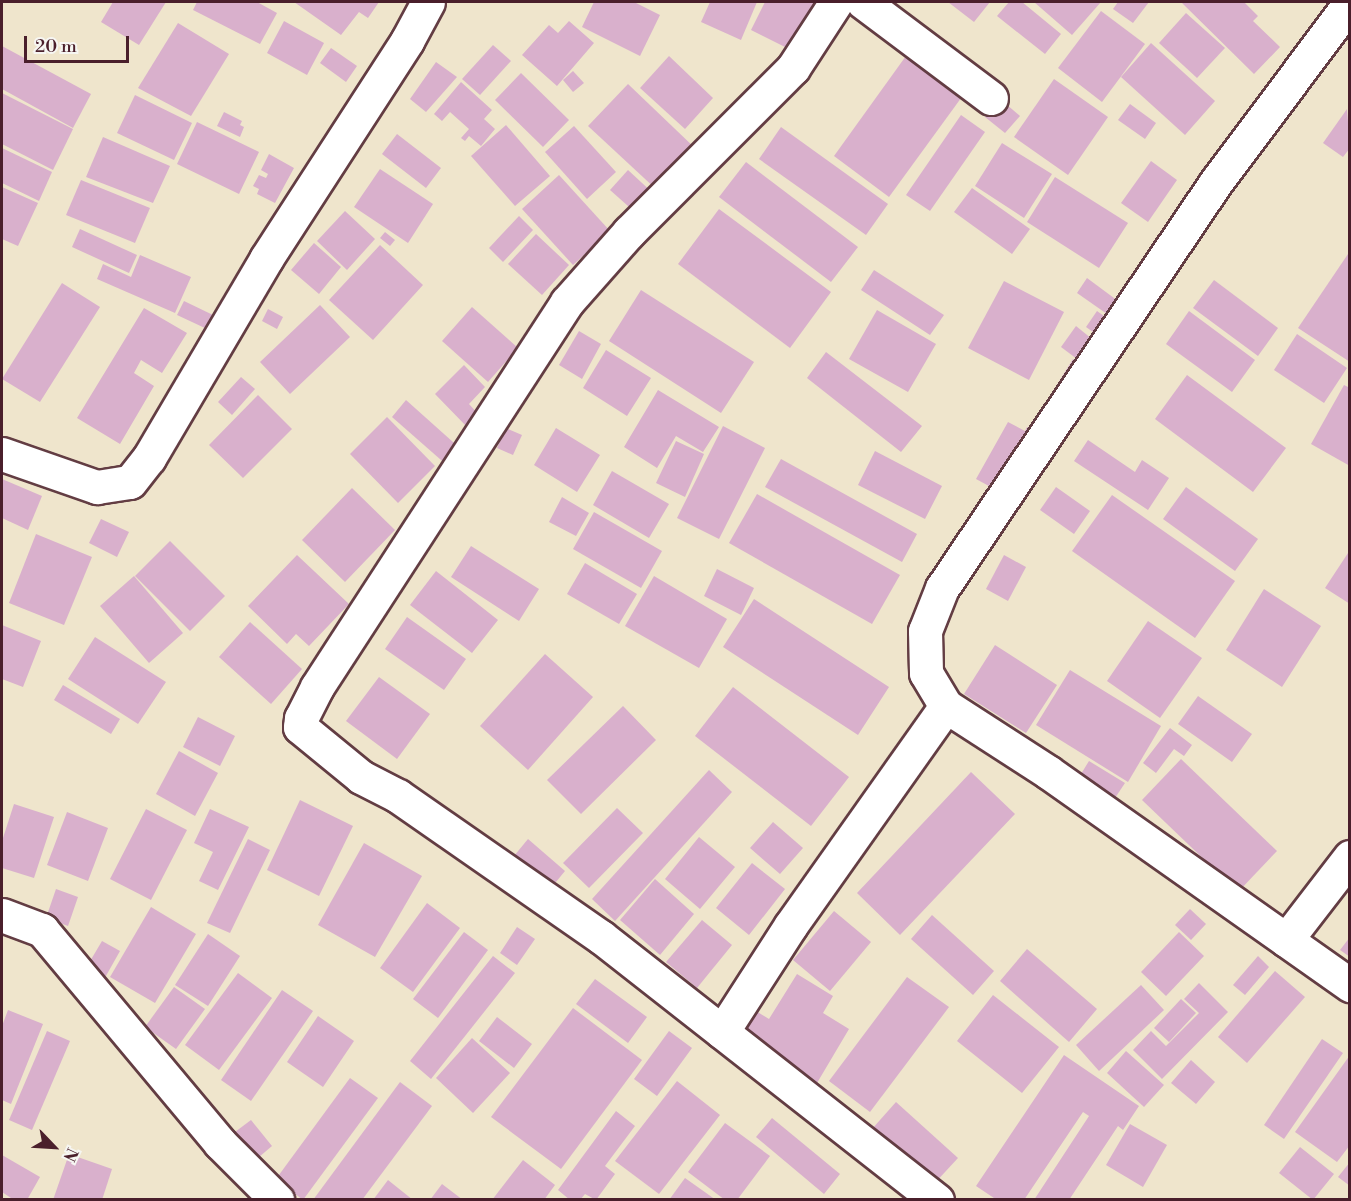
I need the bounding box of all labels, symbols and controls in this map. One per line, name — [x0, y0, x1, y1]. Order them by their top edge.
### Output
scale bar — [27, 24, 132, 62]
text: 20 m — [35, 35, 77, 58]
north arrow — [24, 1117, 84, 1177]
text: N — [59, 1145, 82, 1165]

